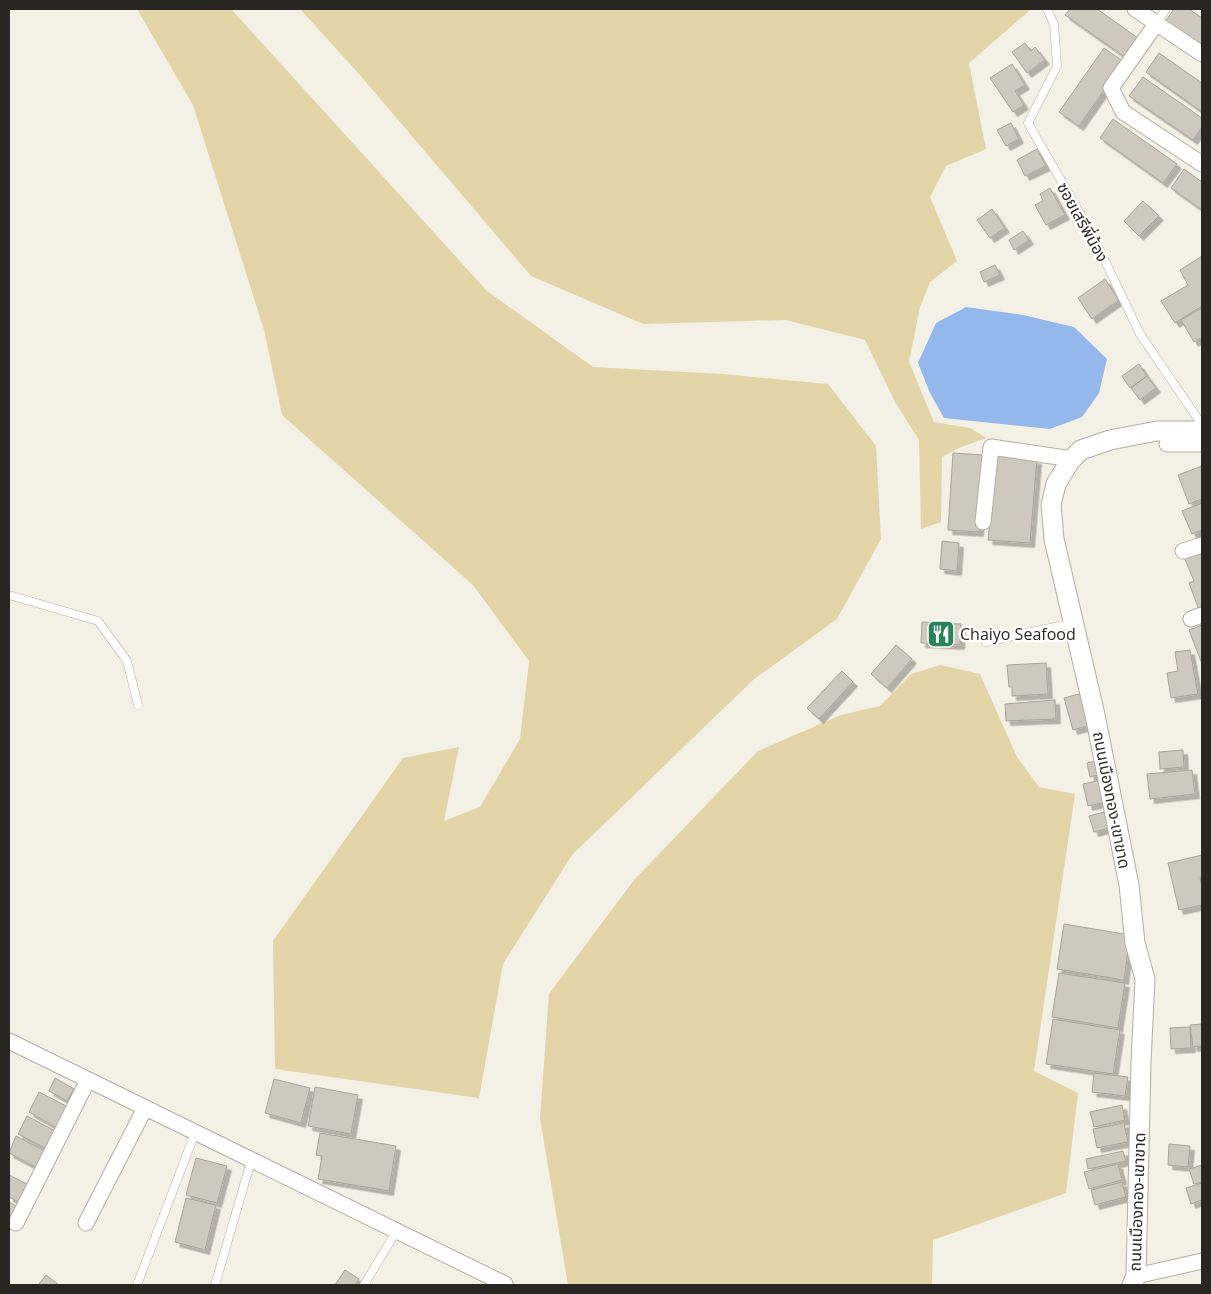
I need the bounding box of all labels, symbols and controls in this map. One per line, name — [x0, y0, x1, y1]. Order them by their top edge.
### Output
street label: ซอยเสรีพี่น้อง — [1052, 178, 1114, 266]
restaurant icon: Chaiyo Seafood — [926, 619, 956, 649]
place label: Chaiyo Seafood — [960, 623, 1076, 645]
street label: ถนนเมืองทอง-เขาขาด — [1088, 730, 1136, 870]
street label: ถนนเมืองทอง-เขาขาด — [1124, 1132, 1150, 1272]

